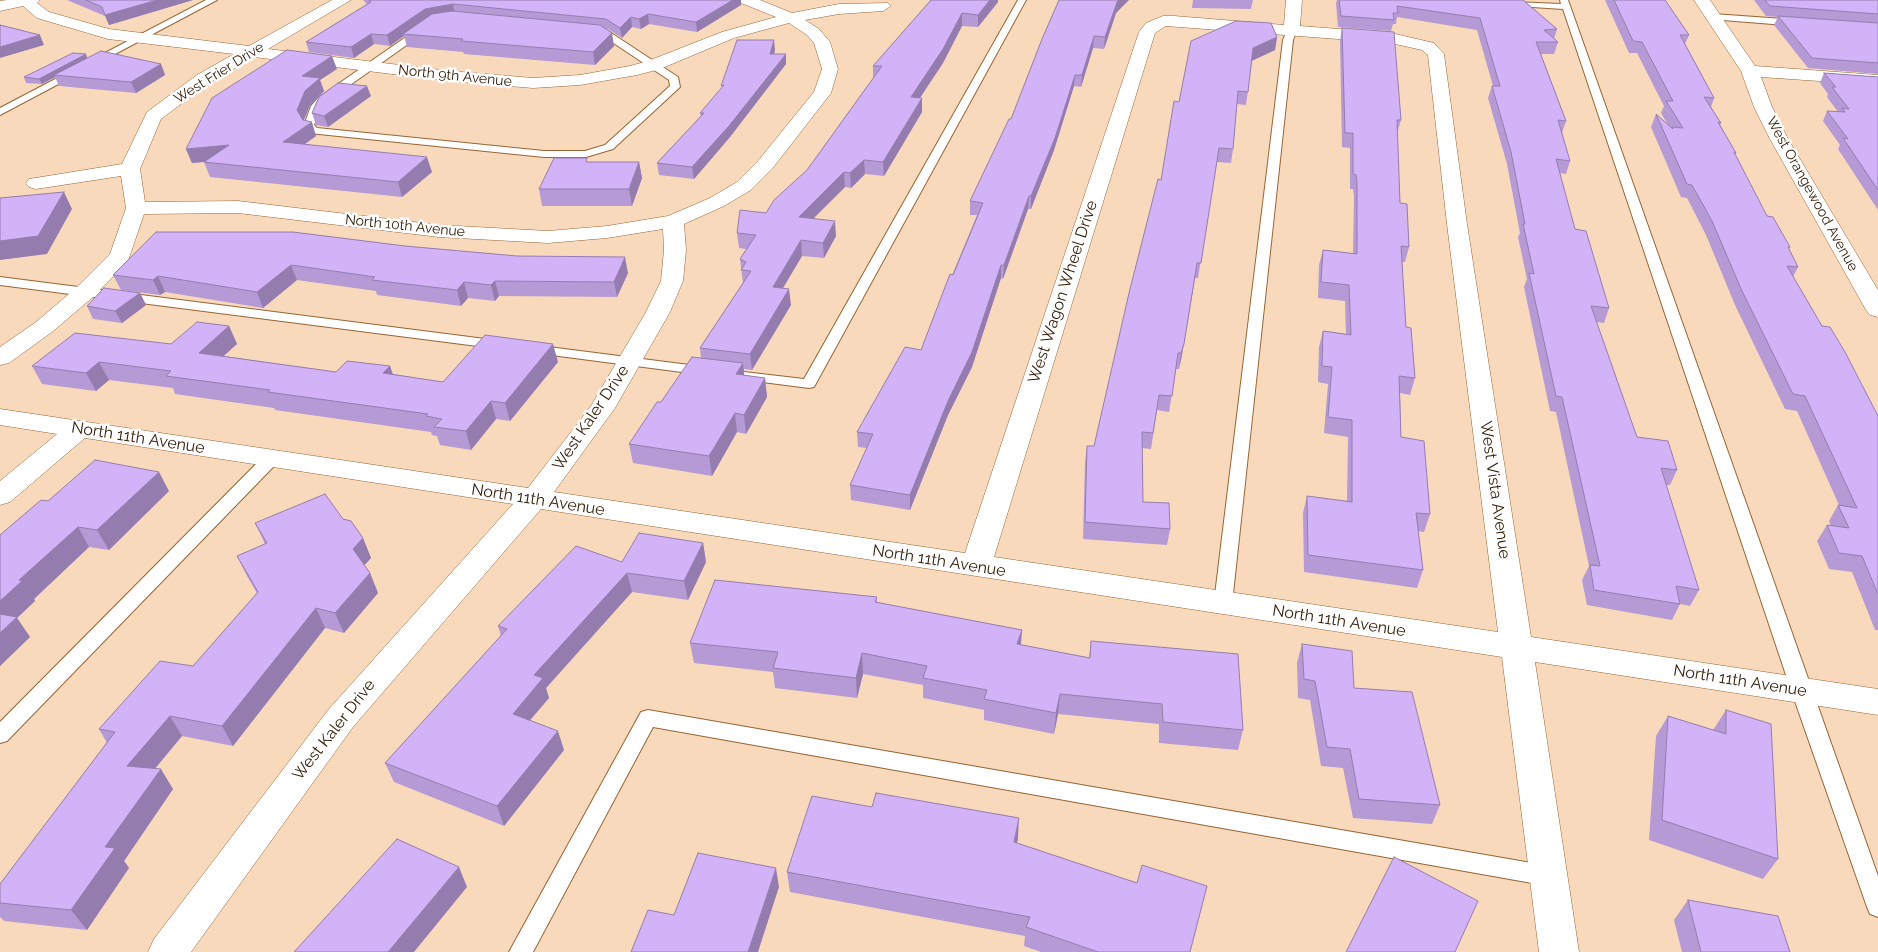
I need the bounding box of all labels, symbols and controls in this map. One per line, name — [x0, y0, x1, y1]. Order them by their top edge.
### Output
street label: West Frier Drive — [171, 39, 267, 107]
street label: North 9th Avenue — [397, 62, 513, 90]
street label: West Orangewood Avenue — [1762, 114, 1862, 274]
street label: West Wagon Wheel Drive — [1024, 198, 1102, 386]
street label: North 10th Avenue — [344, 211, 466, 241]
street label: West Kaler Drive — [549, 362, 633, 474]
street label: North 11th Avenue — [70, 418, 206, 458]
street label: West Vista Avenue — [1476, 420, 1514, 560]
street label: North 11th Avenue — [470, 480, 606, 520]
street label: North 11th Avenue — [871, 541, 1007, 581]
street label: North 11th Avenue — [1271, 601, 1407, 641]
street label: North 11th Avenue — [1672, 661, 1808, 701]
street label: West Kaler Drive — [289, 676, 379, 784]

